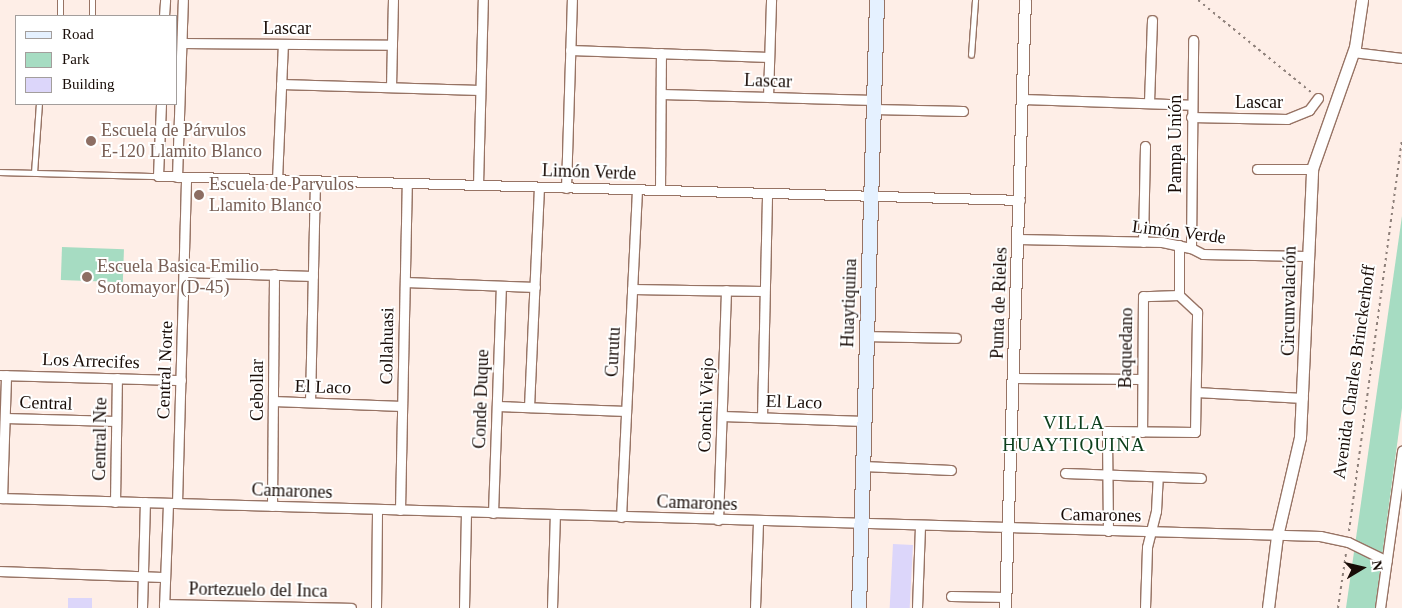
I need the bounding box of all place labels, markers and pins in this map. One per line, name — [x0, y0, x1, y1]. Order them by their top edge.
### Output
place label: Escuela de Párvulos E-120 Llamito Blanco — [101, 120, 262, 162]
marker: Escuela de Párvulos E-120 Llamito Blanco — [85, 135, 97, 147]
place label: Escuela de Parvulos Llamito Blanco — [209, 174, 354, 216]
marker: Escuela de Parvulos Llamito Blanco — [193, 189, 205, 201]
place label: Escuela Basica Emilio Sotomayor (D-45) — [97, 256, 259, 298]
marker: Escuela Basica Emilio Sotomayor (D-45) — [81, 271, 93, 283]

